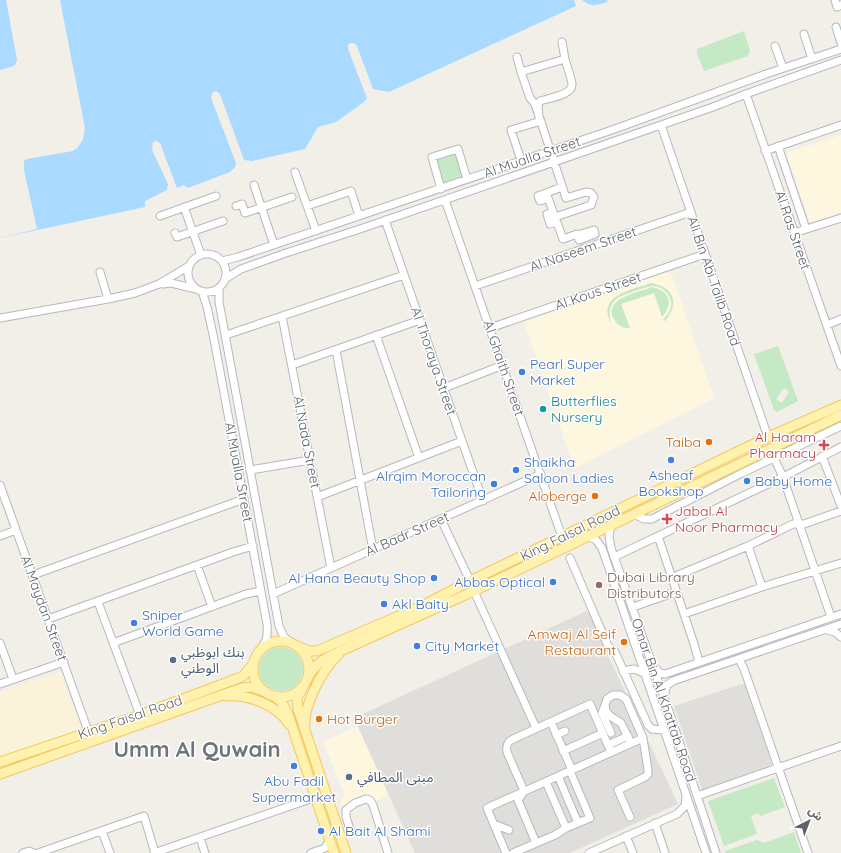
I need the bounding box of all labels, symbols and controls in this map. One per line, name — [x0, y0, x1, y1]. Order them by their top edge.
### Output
street label: Al Mualla Street — [481, 132, 583, 182]
street label: Al Ras Street — [771, 188, 815, 272]
street label: Ali Bin Abi Talib Road — [683, 214, 745, 348]
street label: Al Naseem Street — [527, 222, 639, 276]
street label: Al Kous Street — [552, 268, 644, 314]
street label: Al Thoraya Street — [407, 305, 461, 418]
street label: Al Ghaith Street — [479, 318, 529, 418]
place label: Pearl Super Market — [530, 355, 605, 389]
marker: Pearl Super Market — [517, 367, 527, 377]
place label: Butterflies Nursery — [551, 392, 617, 426]
street label: Al Nada Street — [289, 394, 325, 490]
marker: Butterflies Nursery — [538, 404, 548, 414]
street label: Al Mualla Street — [221, 421, 258, 524]
place label: Al Haram Pharmacy — [749, 428, 816, 462]
place label: Taiba — [665, 433, 701, 451]
marker: Taiba — [704, 437, 714, 447]
marker: Al Haram Pharmacy — [819, 440, 829, 450]
place label: Shaikha Saloon Ladies — [524, 453, 614, 487]
marker: Asheaf Bookshop — [666, 455, 676, 465]
marker: Shaikha Saloon Ladies — [511, 465, 521, 475]
place label: Asheaf Bookshop — [639, 466, 703, 500]
place label: Alrqim Moroccan Tailoring — [376, 467, 486, 501]
place label: Baby Home — [755, 472, 832, 490]
marker: Baby Home — [742, 476, 752, 486]
marker: Alrqim Moroccan Tailoring — [489, 479, 499, 489]
place label: Aloberge — [528, 487, 587, 505]
marker: Aloberge — [590, 491, 600, 501]
street label: King Faisal Road — [517, 501, 623, 565]
place label: Jabal Al Noor Pharmacy — [675, 502, 778, 536]
street label: Al Badr Street — [362, 507, 452, 560]
marker: Jabal Al Noor Pharmacy — [662, 514, 672, 524]
street label: Al Maydan Street — [17, 553, 72, 664]
place label: Dubai Library Distributors — [607, 568, 695, 602]
place label: Al Hana Beauty Shop — [288, 569, 426, 587]
marker: Al Hana Beauty Shop — [429, 573, 439, 583]
place label: Abbas Optical — [454, 573, 545, 591]
marker: Abbas Optical — [548, 577, 558, 587]
marker: Dubai Library Distributors — [594, 580, 604, 590]
place label: Akl Baity — [392, 595, 449, 613]
marker: Akl Baity — [379, 599, 389, 609]
place label: Sniper World Game — [142, 606, 224, 640]
street label: Omar Bin Al Khattab Road — [627, 616, 701, 784]
marker: Sniper World Game — [129, 618, 139, 628]
place label: Amwaj Al Seif Restaurant — [528, 625, 616, 659]
place label: City Market — [425, 637, 499, 655]
marker: Amwaj Al Seif Restaurant — [619, 637, 629, 647]
marker: City Market — [412, 641, 422, 651]
place label: بنك ابوظبي الوطني — [181, 643, 245, 679]
marker: بنك ابوظبي الوطني — [168, 655, 178, 665]
street label: King Faisal Road — [75, 691, 185, 743]
place label: Hot Burger — [327, 710, 399, 728]
marker: Hot Burger — [314, 714, 324, 724]
district label: Umm Al Quwain — [113, 735, 281, 763]
marker: Abu Fadil Supermarket — [289, 761, 299, 771]
place label: مبنى المطافي — [357, 768, 434, 788]
place label: Abu Fadil Supermarket — [252, 772, 336, 806]
marker: مبنى المطافي — [344, 772, 354, 782]
north arrow — [789, 801, 829, 841]
text: ش — [805, 803, 826, 824]
place label: Al Bait Al Shami — [329, 822, 430, 840]
marker: Al Bait Al Shami — [316, 826, 326, 836]

